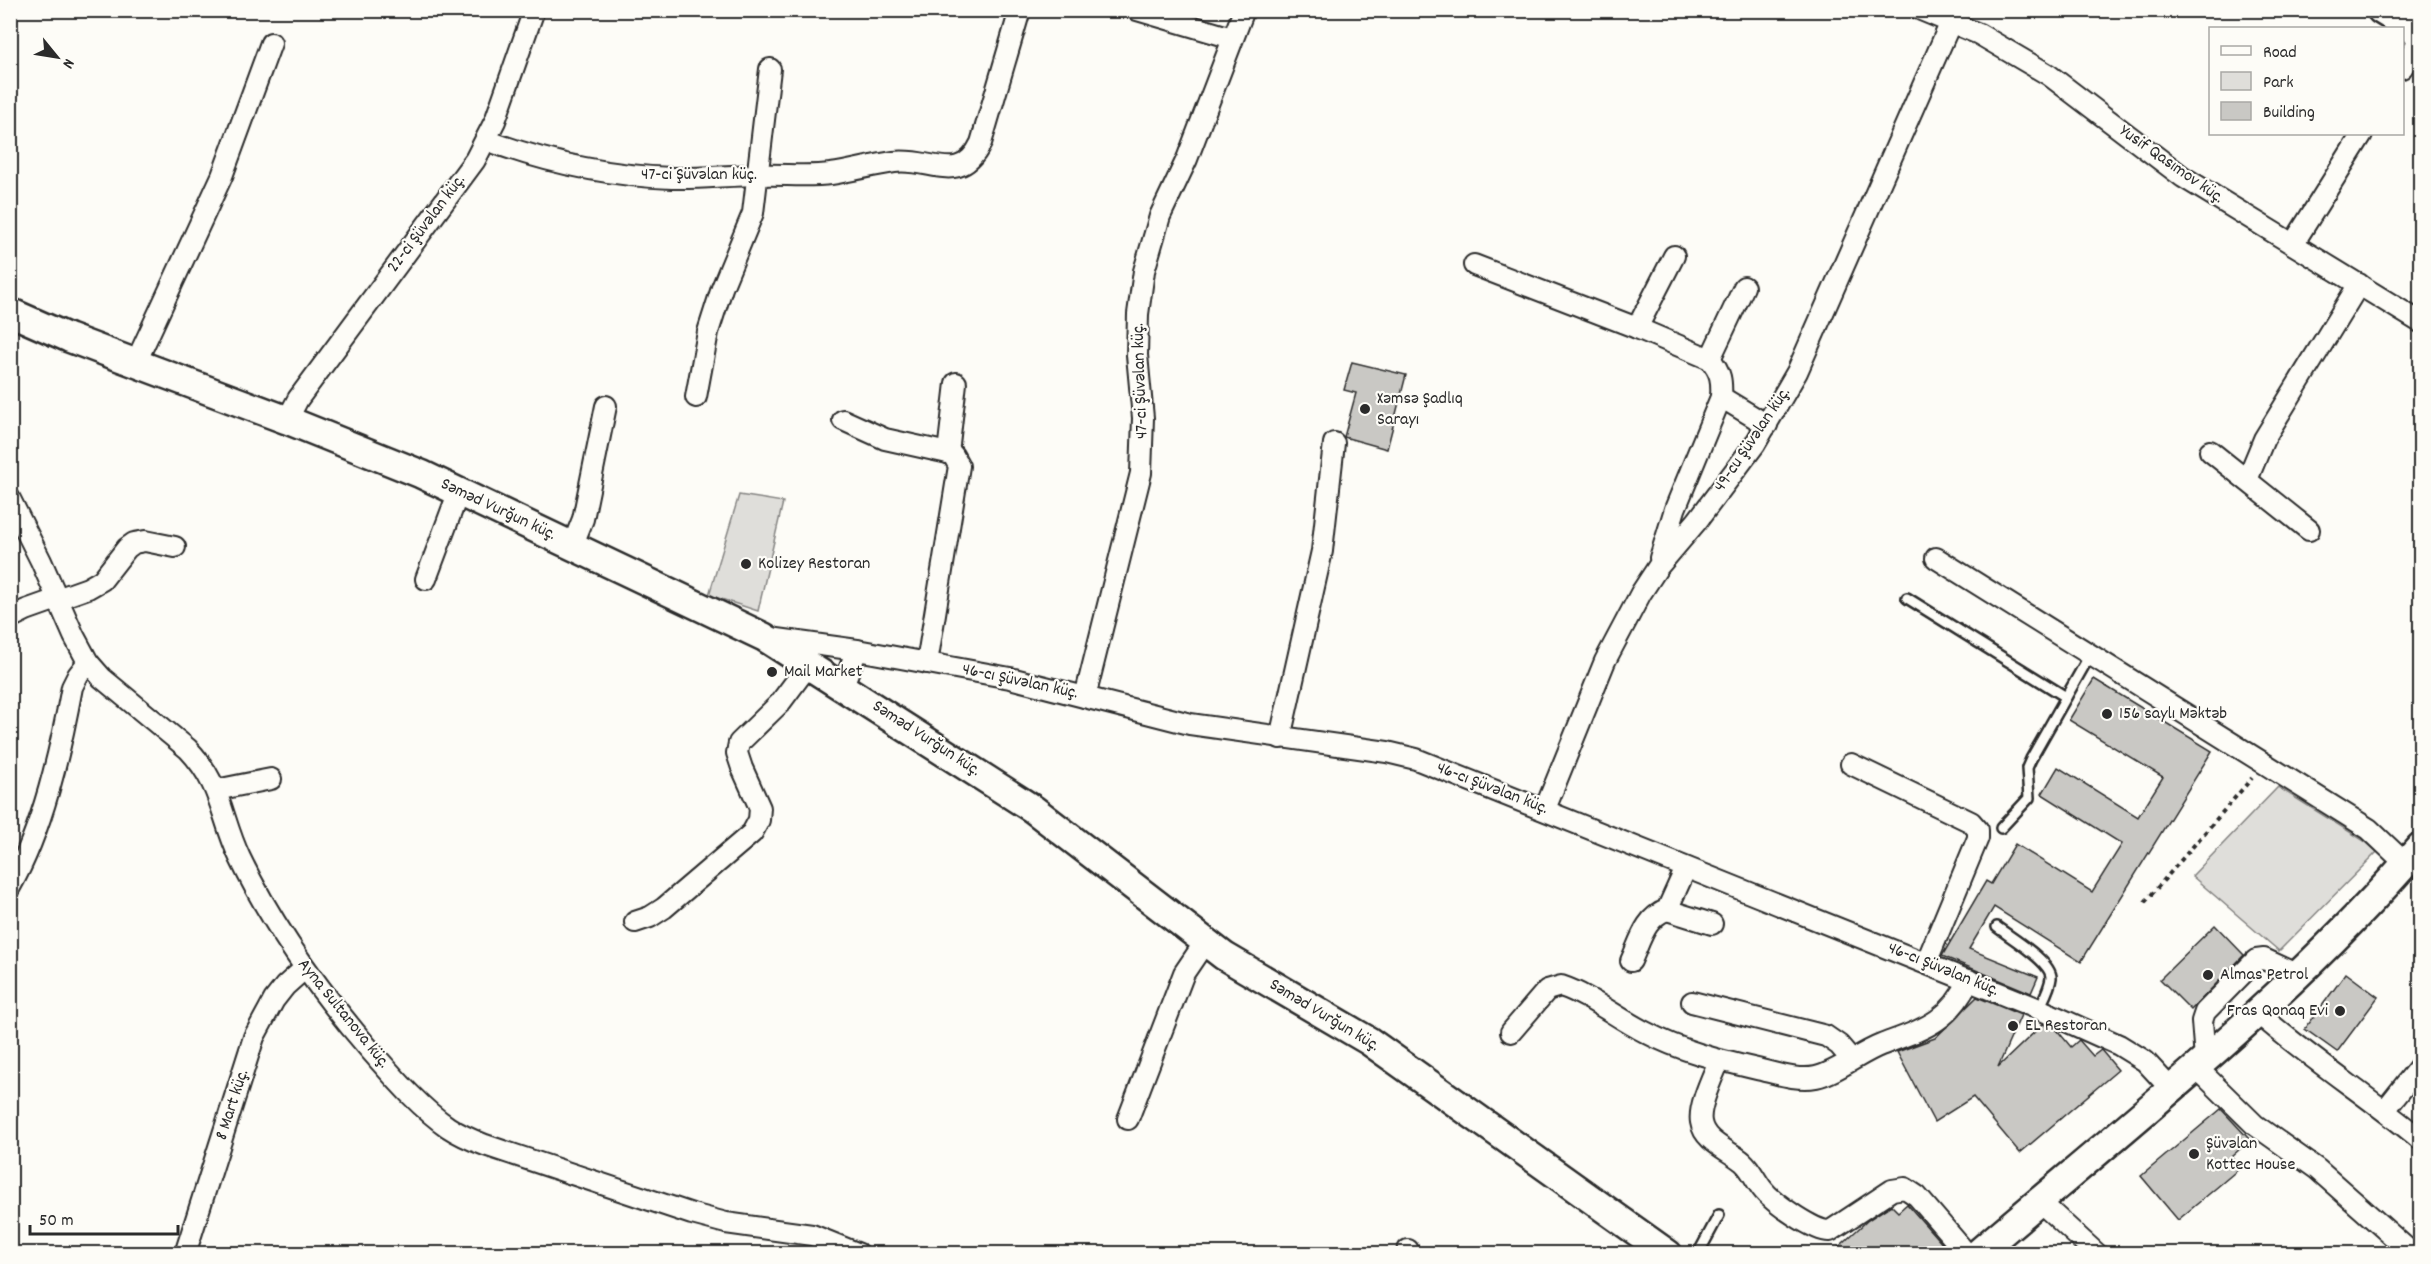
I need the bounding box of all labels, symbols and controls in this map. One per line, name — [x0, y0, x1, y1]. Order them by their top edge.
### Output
north arrow — [27, 27, 87, 87]
legend — [2209, 27, 2404, 135]
text: Road — [2263, 41, 2297, 66]
text: N — [56, 54, 80, 73]
text: Park — [2263, 71, 2294, 96]
text: Building — [2263, 101, 2315, 126]
street label: Yusif Qasımov küç. — [2114, 120, 2228, 210]
street label: 47-ci Şüvəlan küç. — [641, 163, 757, 188]
street label: 22-ci Şüvəlan küç. — [382, 170, 472, 278]
street label: 47-ci Şüvəlan küç. — [1126, 323, 1156, 439]
street label: 49-cu Şüvəlan küç. — [1709, 382, 1797, 497]
place label: Xəmsə Şadlıq Sarayı — [1377, 387, 1463, 433]
marker: Xəmsə Şadlıq Sarayı — [1358, 402, 1372, 416]
street label: Səməd Vurğun küç. — [436, 472, 560, 548]
place label: Kolizey Restoran — [758, 552, 870, 577]
marker: Kolizey Restoran — [739, 557, 753, 571]
street label: 46-cı Şüvəlan küç. — [960, 658, 1080, 706]
place label: Mail Market — [784, 660, 863, 685]
marker: Mail Market — [765, 665, 779, 679]
street label: Səməd Vurğun küç. — [867, 695, 985, 783]
place label: 156 saylı Məktəb — [2119, 702, 2227, 727]
marker: 156 saylı Məktəb — [2100, 707, 2114, 721]
street label: 46-cı Şüvəlan küç. — [1432, 756, 1552, 822]
street label: 46-cı Şüvəlan küç. — [1884, 936, 2002, 1004]
street label: Ayna Sultanova küç. — [291, 954, 395, 1074]
place label: Almas Petrol — [2220, 963, 2309, 988]
marker: Almas Petrol — [2201, 968, 2215, 982]
street label: Səməd Vurğun küç. — [1264, 973, 1384, 1059]
place label: Fras Qonaq Evi — [2227, 999, 2328, 1024]
marker: Fras Qonaq Evi — [2333, 1004, 2347, 1018]
place label: EL Restoran — [2025, 1014, 2107, 1039]
marker: EL Restoran — [2006, 1019, 2020, 1033]
street label: 8 Mart küç. — [210, 1066, 256, 1144]
place label: Şüvəlan Kottec House — [2206, 1132, 2295, 1178]
marker: Şüvəlan Kottec House — [2187, 1147, 2201, 1161]
scale bar — [30, 1198, 178, 1236]
text: 50 m — [39, 1209, 74, 1234]

